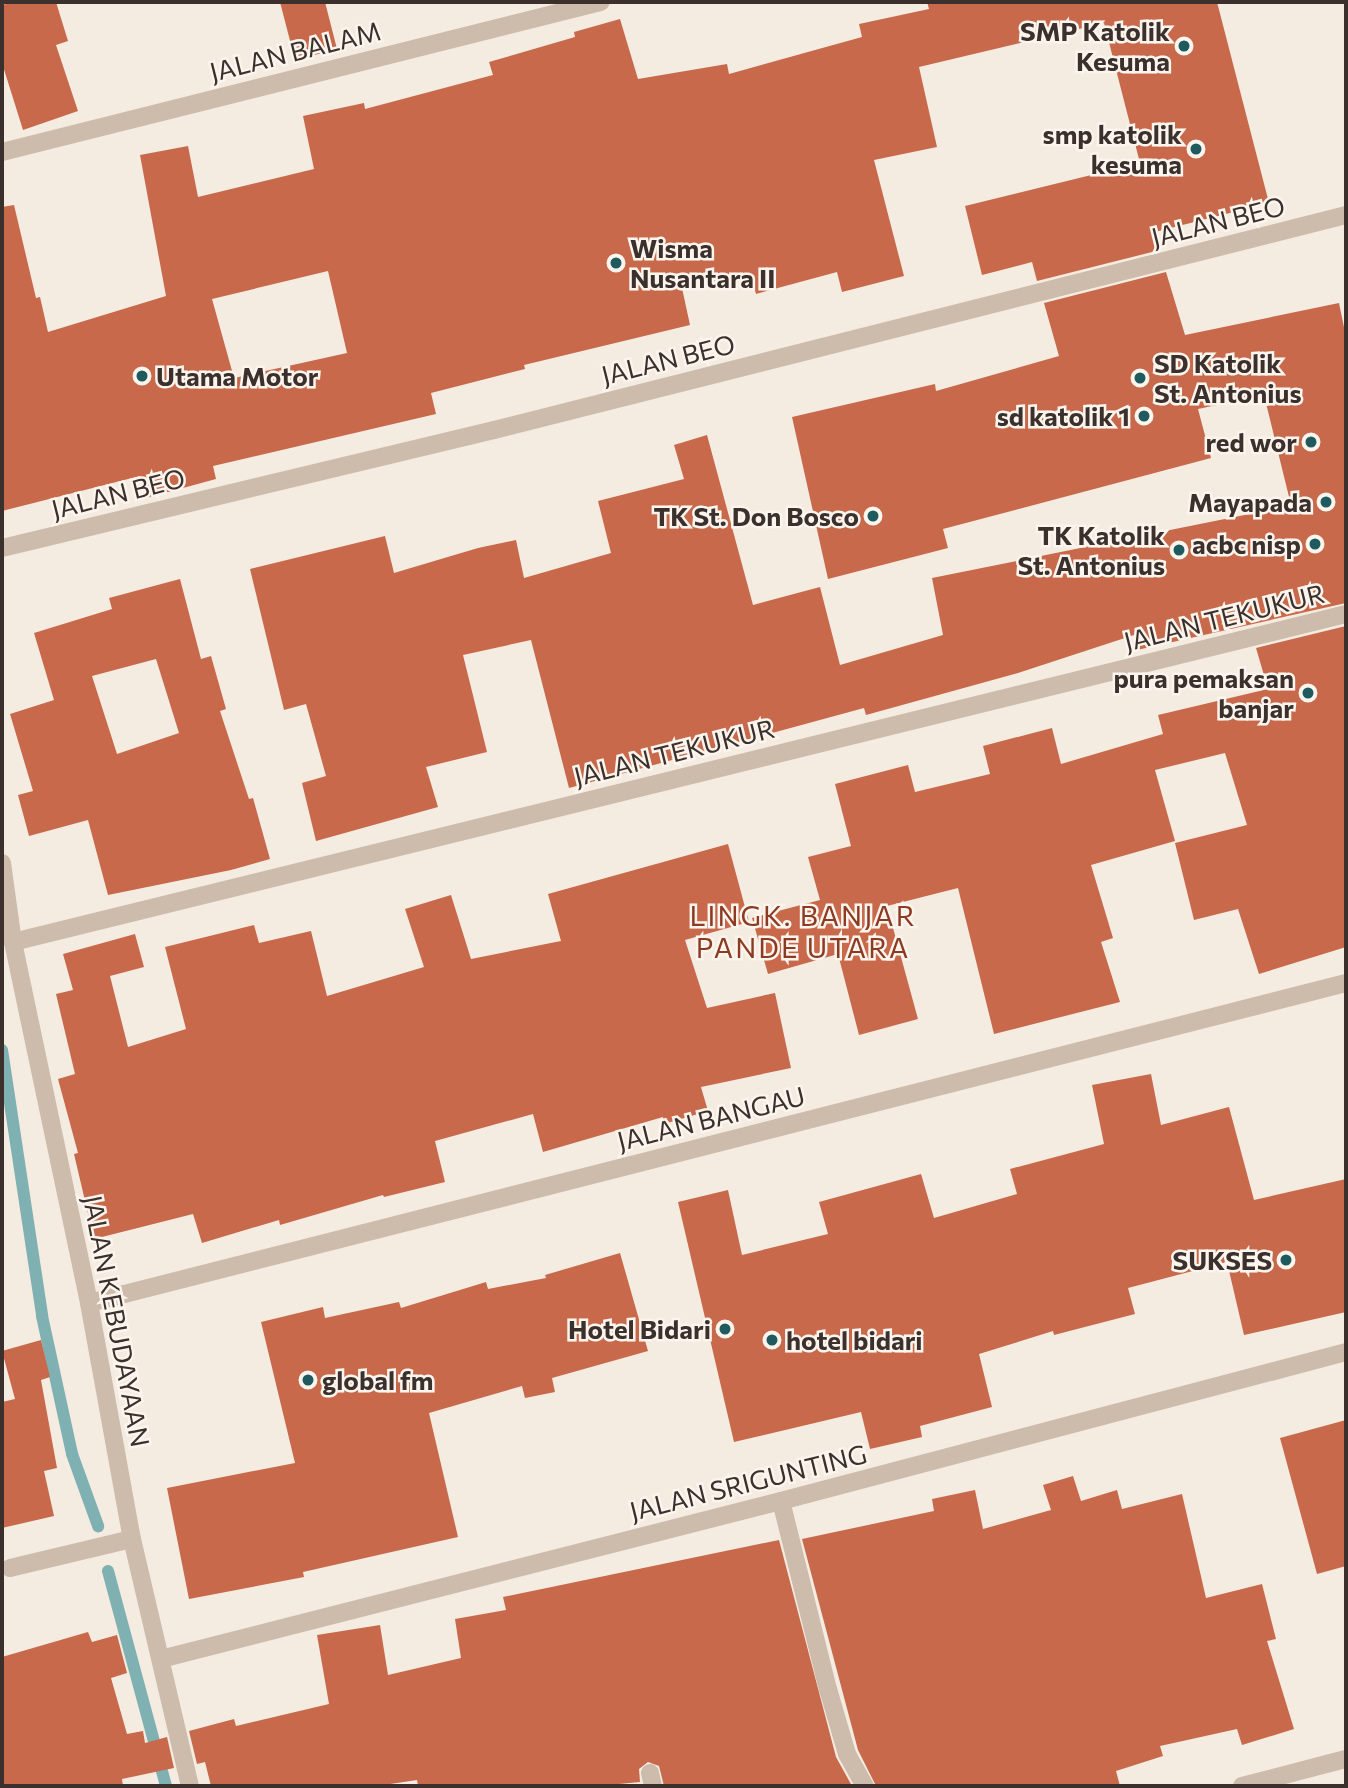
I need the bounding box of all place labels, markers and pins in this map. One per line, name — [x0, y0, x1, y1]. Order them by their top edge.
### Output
place label: SMP Katolik Kesuma — [1020, 15, 1170, 76]
marker: SMP Katolik Kesuma — [1176, 38, 1192, 54]
place label: smp katolik kesuma — [1043, 118, 1182, 180]
marker: smp katolik kesuma — [1188, 141, 1204, 157]
place label: Wisma Nusantara II — [630, 232, 775, 294]
marker: Wisma Nusantara II — [608, 255, 624, 271]
place label: SD Katolik St. Antonius — [1154, 347, 1302, 408]
place label: Utama Motor — [156, 360, 318, 392]
marker: Utama Motor — [134, 368, 150, 384]
marker: SD Katolik St. Antonius — [1132, 370, 1148, 386]
place label: sd katolik 1 — [997, 400, 1130, 432]
marker: sd katolik 1 — [1136, 408, 1152, 424]
place label: red wor — [1205, 426, 1297, 458]
marker: red wor — [1303, 434, 1319, 450]
place label: Mayapada — [1188, 486, 1312, 518]
marker: Mayapada — [1318, 494, 1334, 510]
place label: TK St. Don Bosco — [654, 500, 859, 532]
marker: TK St. Don Bosco — [865, 508, 881, 524]
place label: TK Katolik St. Antonius — [1017, 519, 1165, 580]
place label: acbc nisp — [1192, 528, 1301, 560]
marker: acbc nisp — [1307, 536, 1323, 552]
marker: TK Katolik St. Antonius — [1171, 542, 1187, 558]
place label: pura pemaksan banjar — [1113, 662, 1294, 724]
marker: pura pemaksan banjar — [1300, 685, 1316, 701]
place label: SUKSES — [1173, 1244, 1272, 1276]
marker: SUKSES — [1278, 1252, 1294, 1268]
place label: Hotel Bidari — [568, 1313, 711, 1345]
marker: Hotel Bidari — [717, 1321, 733, 1337]
place label: hotel bidari — [786, 1324, 923, 1356]
marker: hotel bidari — [764, 1332, 780, 1348]
place label: global fm — [322, 1364, 433, 1396]
marker: global fm — [300, 1372, 316, 1388]

